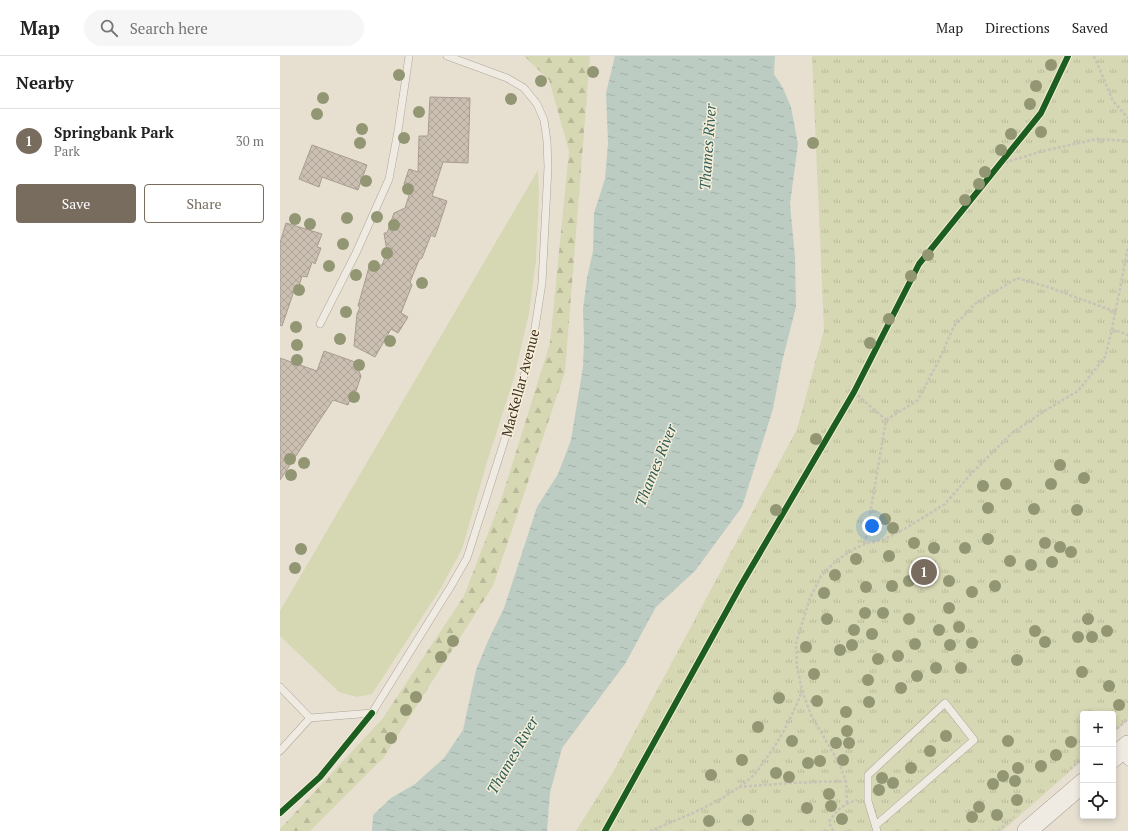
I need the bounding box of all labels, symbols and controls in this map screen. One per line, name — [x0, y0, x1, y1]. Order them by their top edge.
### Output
search box — [84, 10, 364, 46]
text: Map — [20, 15, 60, 40]
icon: search — [98, 17, 120, 39]
text: Search here — [130, 18, 208, 38]
text: Map — [936, 18, 963, 37]
text: Directions — [985, 18, 1050, 37]
text: Saved — [1072, 18, 1108, 37]
text: Nearby — [16, 71, 74, 94]
water label: Thames River — [694, 102, 720, 191]
text: Springbank Park — [54, 122, 174, 142]
text: 1 — [25, 132, 33, 150]
text: 30 m — [236, 132, 264, 150]
text: Park — [54, 142, 80, 160]
button: Save — [16, 184, 136, 223]
button: Share — [144, 184, 264, 223]
street label: MacKellar Avenue — [496, 327, 544, 439]
water label: Thames River — [629, 420, 681, 509]
your location — [862, 516, 882, 536]
pin: 1 — [911, 557, 937, 587]
water label: Thames River — [482, 711, 543, 798]
map controls — [1080, 711, 1116, 819]
button: + — [1080, 711, 1116, 747]
button: − — [1080, 747, 1116, 783]
button: locate — [1080, 783, 1116, 819]

